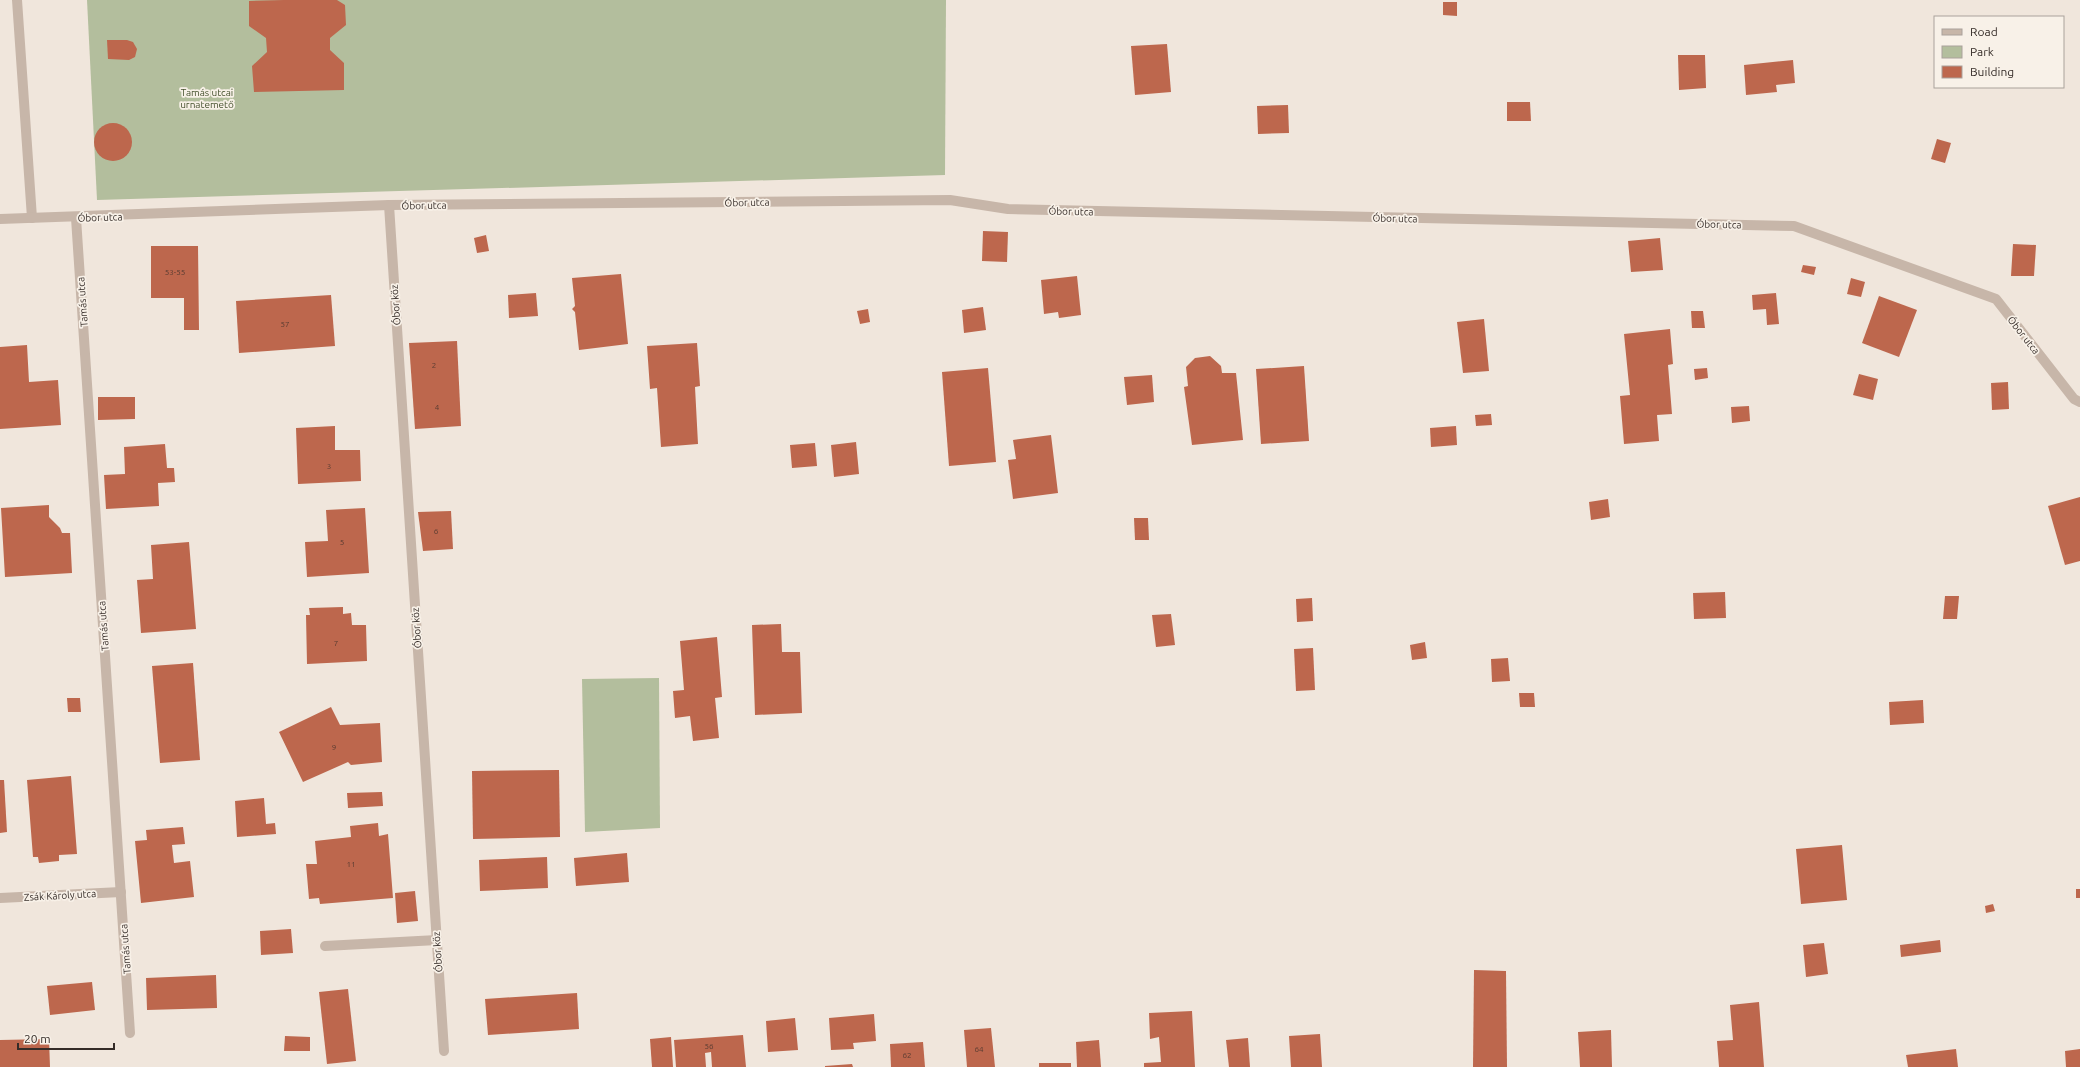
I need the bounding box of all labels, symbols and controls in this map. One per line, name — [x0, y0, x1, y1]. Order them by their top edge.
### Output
legend — [1934, 16, 2064, 88]
text: Road — [1970, 25, 1998, 38]
text: Park — [1970, 45, 1994, 58]
text: Building — [1970, 65, 2014, 78]
park label: Tamás utcai urnatemető — [180, 87, 234, 110]
street label: Óbor utca — [724, 196, 770, 208]
street label: Óbor utca — [401, 199, 447, 211]
street label: Óbor utca — [1048, 205, 1094, 217]
street label: Óbor utca — [77, 210, 123, 224]
street label: Óbor utca — [1372, 212, 1418, 224]
street label: Óbor utca — [1696, 218, 1742, 230]
house number: 53-55 — [165, 268, 185, 277]
street label: Tamás utca — [75, 277, 90, 327]
street label: Óbor köz — [388, 284, 402, 326]
street label: Óbor utca — [2005, 314, 2043, 356]
house number: 57 — [280, 320, 290, 329]
house number: 2 — [432, 361, 436, 370]
house number: 4 — [435, 403, 440, 412]
house number: 3 — [327, 462, 331, 471]
house number: 6 — [434, 527, 439, 536]
house number: 5 — [340, 538, 344, 547]
street label: Tamás utca — [96, 601, 111, 651]
street label: Óbor köz — [409, 607, 423, 649]
house number: 7 — [334, 639, 338, 648]
house number: 9 — [332, 743, 336, 752]
house number: 11 — [346, 860, 356, 869]
street label: Zsák Károly utca — [24, 888, 96, 903]
street label: Tamás utca — [118, 924, 133, 974]
street label: Óbor köz — [430, 931, 444, 973]
scale bar — [18, 1025, 114, 1051]
text: 20 m — [24, 1032, 51, 1045]
house number: 56 — [704, 1042, 714, 1051]
house number: 64 — [974, 1045, 984, 1054]
house number: 62 — [902, 1051, 912, 1060]

